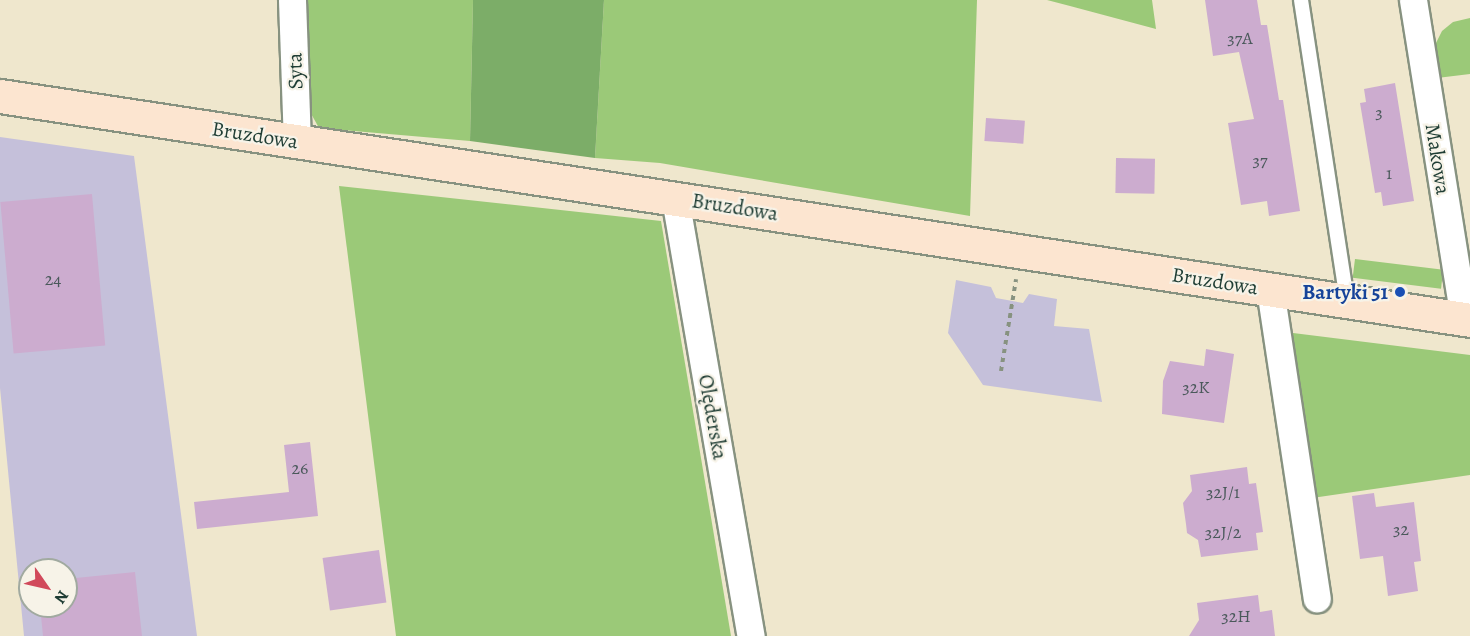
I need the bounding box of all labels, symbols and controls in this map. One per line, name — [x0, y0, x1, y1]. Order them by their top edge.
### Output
house number: 37A — [1227, 27, 1253, 49]
street label: Syta — [282, 52, 308, 90]
house number: 3 — [1375, 101, 1383, 123]
street label: Bruzdowa — [210, 116, 300, 154]
street label: Makowa — [1420, 122, 1456, 196]
house number: 37 — [1252, 149, 1268, 171]
house number: 1 — [1386, 162, 1392, 184]
street label: Bruzdowa — [690, 188, 780, 226]
street label: Bruzdowa — [1170, 262, 1260, 300]
house number: 24 — [45, 268, 61, 290]
place label: Bartyki 51 — [1302, 279, 1388, 305]
marker: Bartyki 51 — [1393, 285, 1407, 299]
street label: Olęderska — [693, 372, 733, 462]
house number: 32K — [1182, 376, 1210, 398]
house number: 26 — [292, 457, 308, 479]
house number: 32J/1 — [1206, 481, 1240, 503]
house number: 32 — [1393, 518, 1409, 540]
house number: 32J/2 — [1205, 521, 1241, 543]
north arrow — [18, 558, 78, 618]
text: N — [49, 586, 74, 608]
house number: 32H — [1221, 605, 1251, 627]

